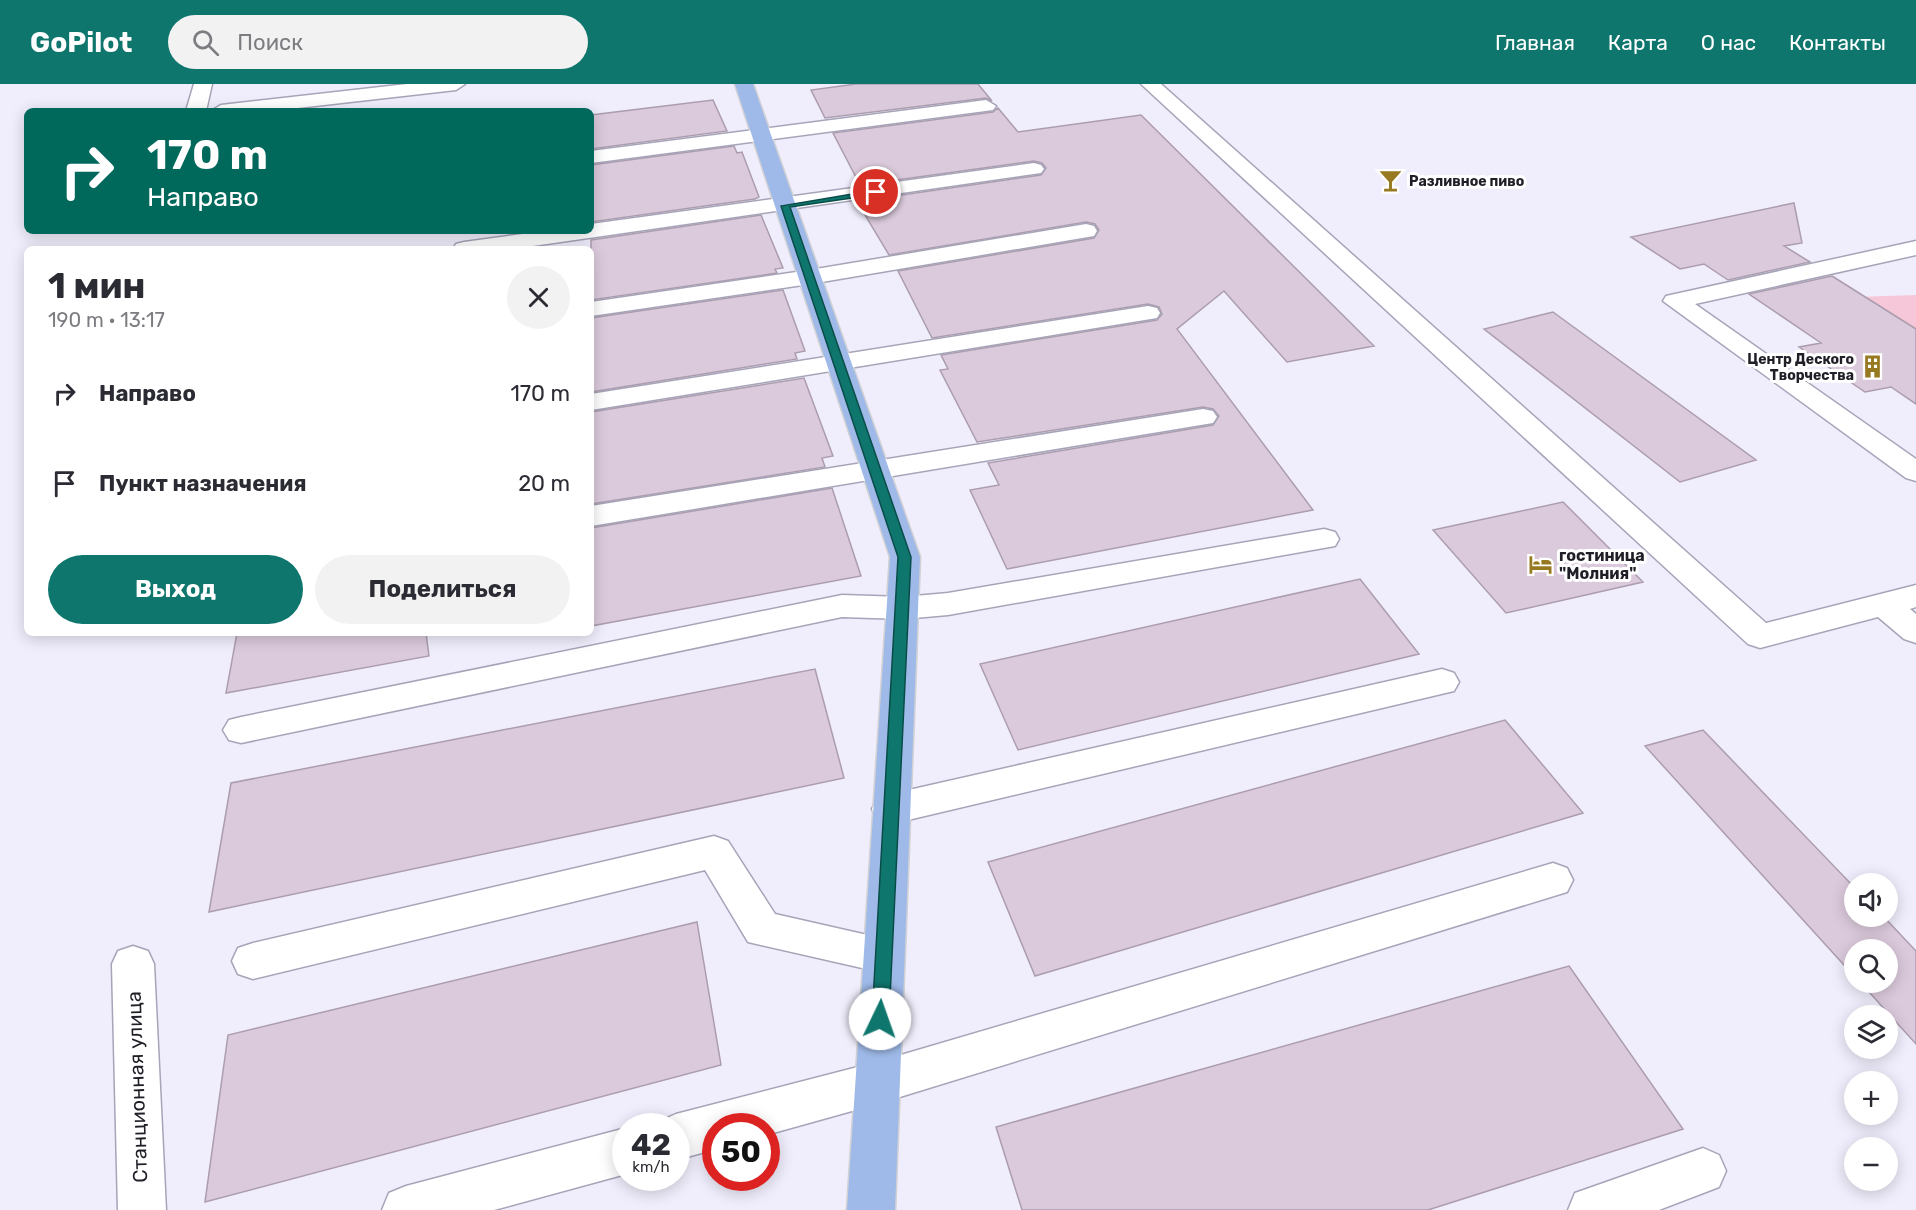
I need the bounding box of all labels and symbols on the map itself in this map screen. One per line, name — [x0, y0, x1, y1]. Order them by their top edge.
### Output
pin — [850, 166, 901, 217]
bar icon: Разливное пиво — [1378, 168, 1404, 194]
place label: Разливное пиво — [1409, 173, 1524, 190]
place label: Центр Деского Творчества — [1747, 351, 1854, 384]
building icon: Центр Деского Творчества — [1859, 354, 1885, 380]
place label: гостиница "Молния" — [1559, 546, 1645, 583]
hotel icon: гостиница "Молния" — [1528, 551, 1554, 577]
position arrow — [848, 987, 912, 1051]
street label: Станционная улица — [122, 991, 152, 1183]
speed limit sign: 50 — [702, 1113, 780, 1191]

